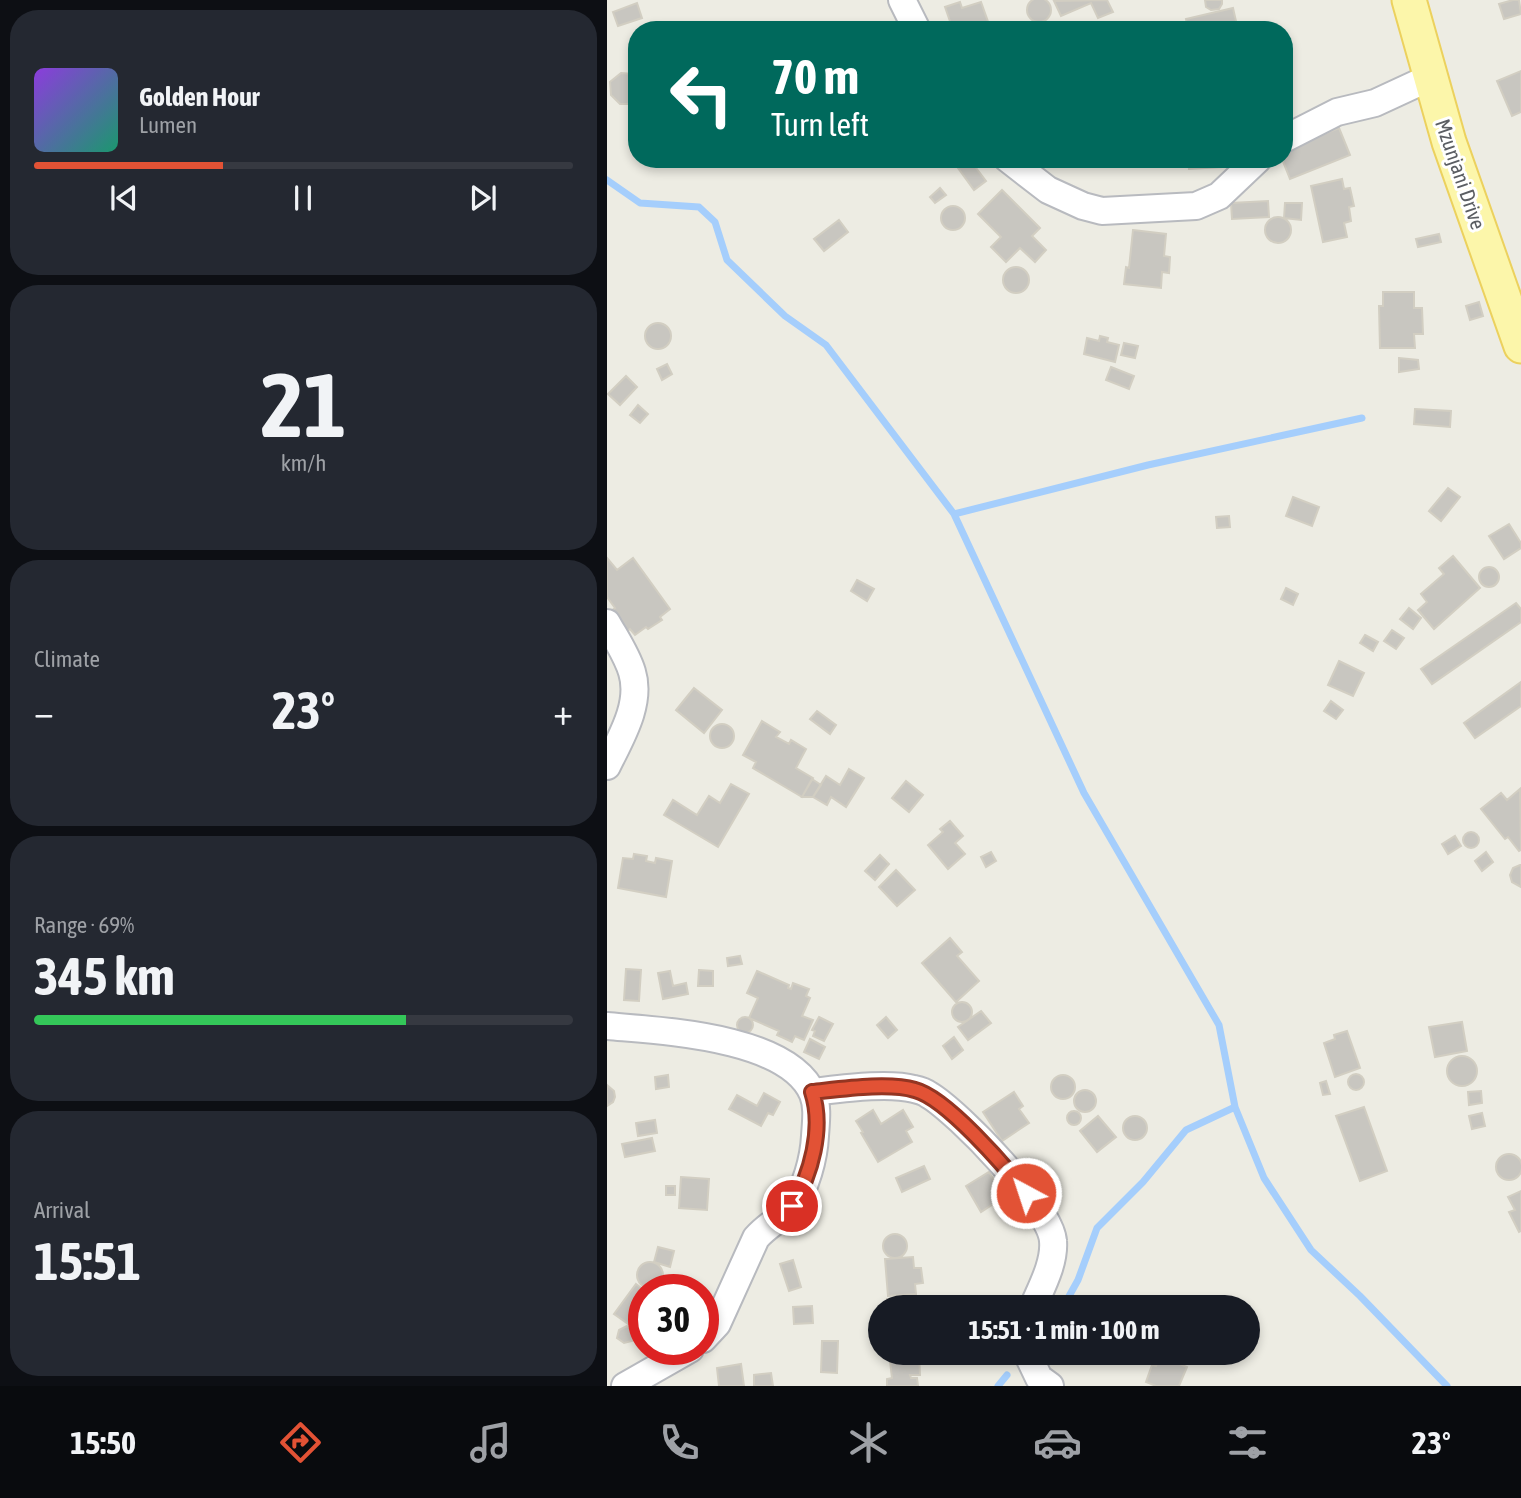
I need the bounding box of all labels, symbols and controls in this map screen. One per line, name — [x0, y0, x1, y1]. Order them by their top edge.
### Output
text: 70 m — [771, 48, 859, 104]
icon: left — [656, 49, 747, 140]
text: Golden Hour — [139, 82, 259, 112]
text: Turn left — [771, 106, 869, 143]
text: Lumen — [139, 112, 197, 138]
street label: Mzunjani Drive — [1431, 116, 1491, 232]
icon: previous — [105, 179, 143, 217]
icon: pause — [284, 179, 322, 217]
icon: next — [464, 179, 502, 217]
text: 21 — [261, 352, 346, 456]
text: km/h — [281, 450, 326, 476]
text: Climate — [34, 646, 100, 672]
text: 23° — [272, 680, 335, 740]
text: − — [34, 690, 54, 733]
text: + — [553, 690, 573, 733]
text: Range · 69% — [34, 912, 134, 938]
text: 345 km — [34, 946, 175, 1006]
position arrow — [989, 1156, 1063, 1230]
pin — [762, 1176, 822, 1236]
icon: arrive — [773, 1187, 811, 1225]
text: Arrival — [34, 1197, 90, 1223]
text: 15:51 — [34, 1231, 141, 1291]
speed limit sign: 30 — [628, 1274, 719, 1365]
text: 15:51 · 1 min · 100 m — [969, 1315, 1159, 1345]
icon: directions — [276, 1418, 325, 1467]
icon: music — [466, 1418, 515, 1467]
icon: phone — [655, 1418, 704, 1467]
icon: climate — [844, 1418, 893, 1467]
icon: car — [1033, 1418, 1082, 1467]
icon: filters — [1223, 1418, 1272, 1467]
text: 15:50 — [70, 1424, 136, 1461]
text: 23° — [1412, 1424, 1451, 1461]

